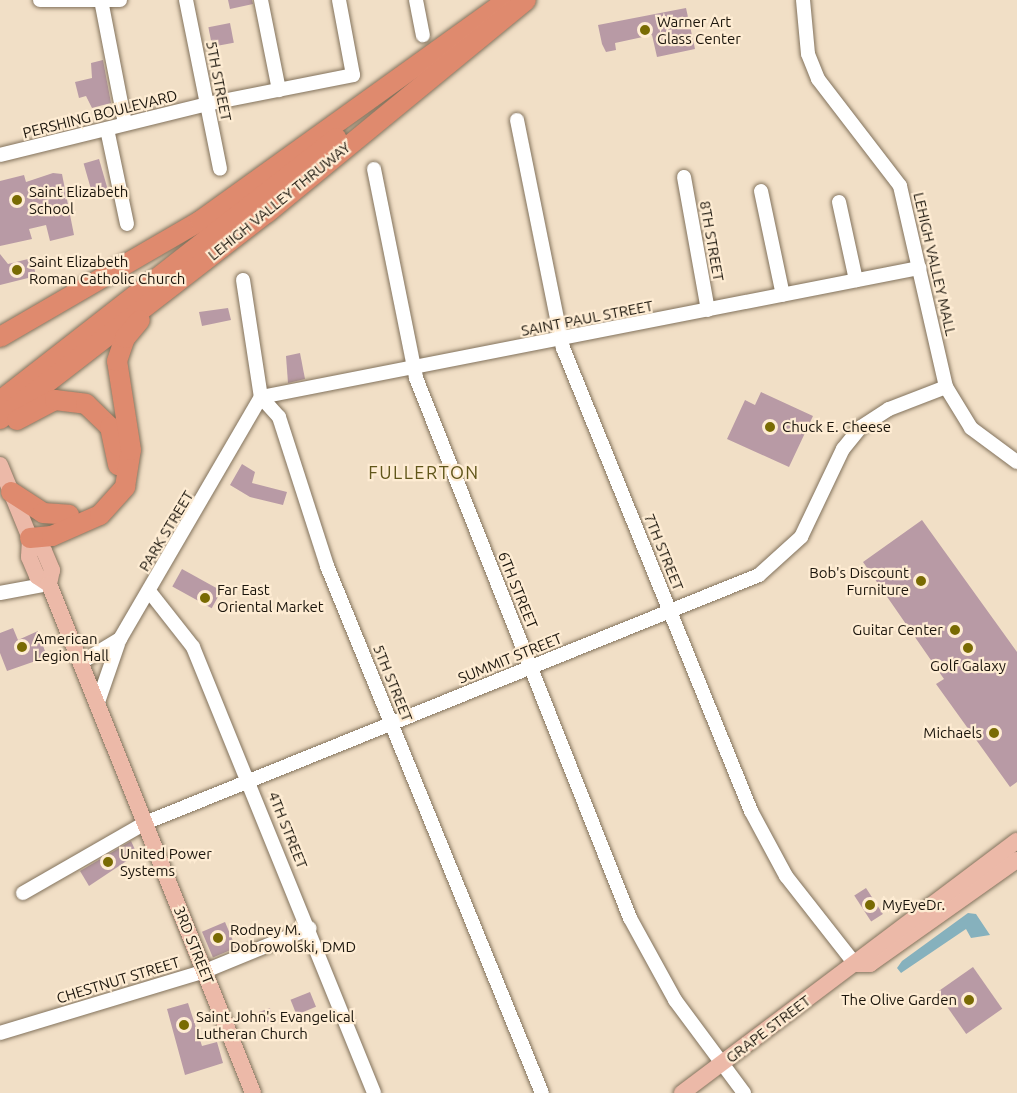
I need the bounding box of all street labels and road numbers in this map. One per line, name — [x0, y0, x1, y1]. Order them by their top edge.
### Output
street label: 5TH STREET — [202, 39, 236, 123]
street label: PERSHING BOULEVARD — [21, 86, 179, 142]
street label: LEHIGH VALLEY THRUWAY — [204, 138, 354, 264]
street label: LEHIGH VALLEY MALL — [910, 191, 960, 337]
street label: 8TH STREET — [696, 199, 728, 283]
street label: SAINT PAUL STREET — [520, 296, 654, 340]
street label: PARK STREET — [135, 487, 197, 575]
street label: 7TH STREET — [640, 511, 688, 593]
street label: 6TH STREET — [494, 549, 542, 631]
street label: SUMMIT STREET — [455, 629, 565, 687]
street label: 5TH STREET — [369, 642, 417, 724]
street label: 4TH STREET — [264, 789, 312, 871]
street label: 3RD STREET — [170, 903, 218, 987]
street label: CHESTNUT STREET — [54, 953, 182, 1007]
street label: GRAPE STREET — [722, 991, 814, 1067]

